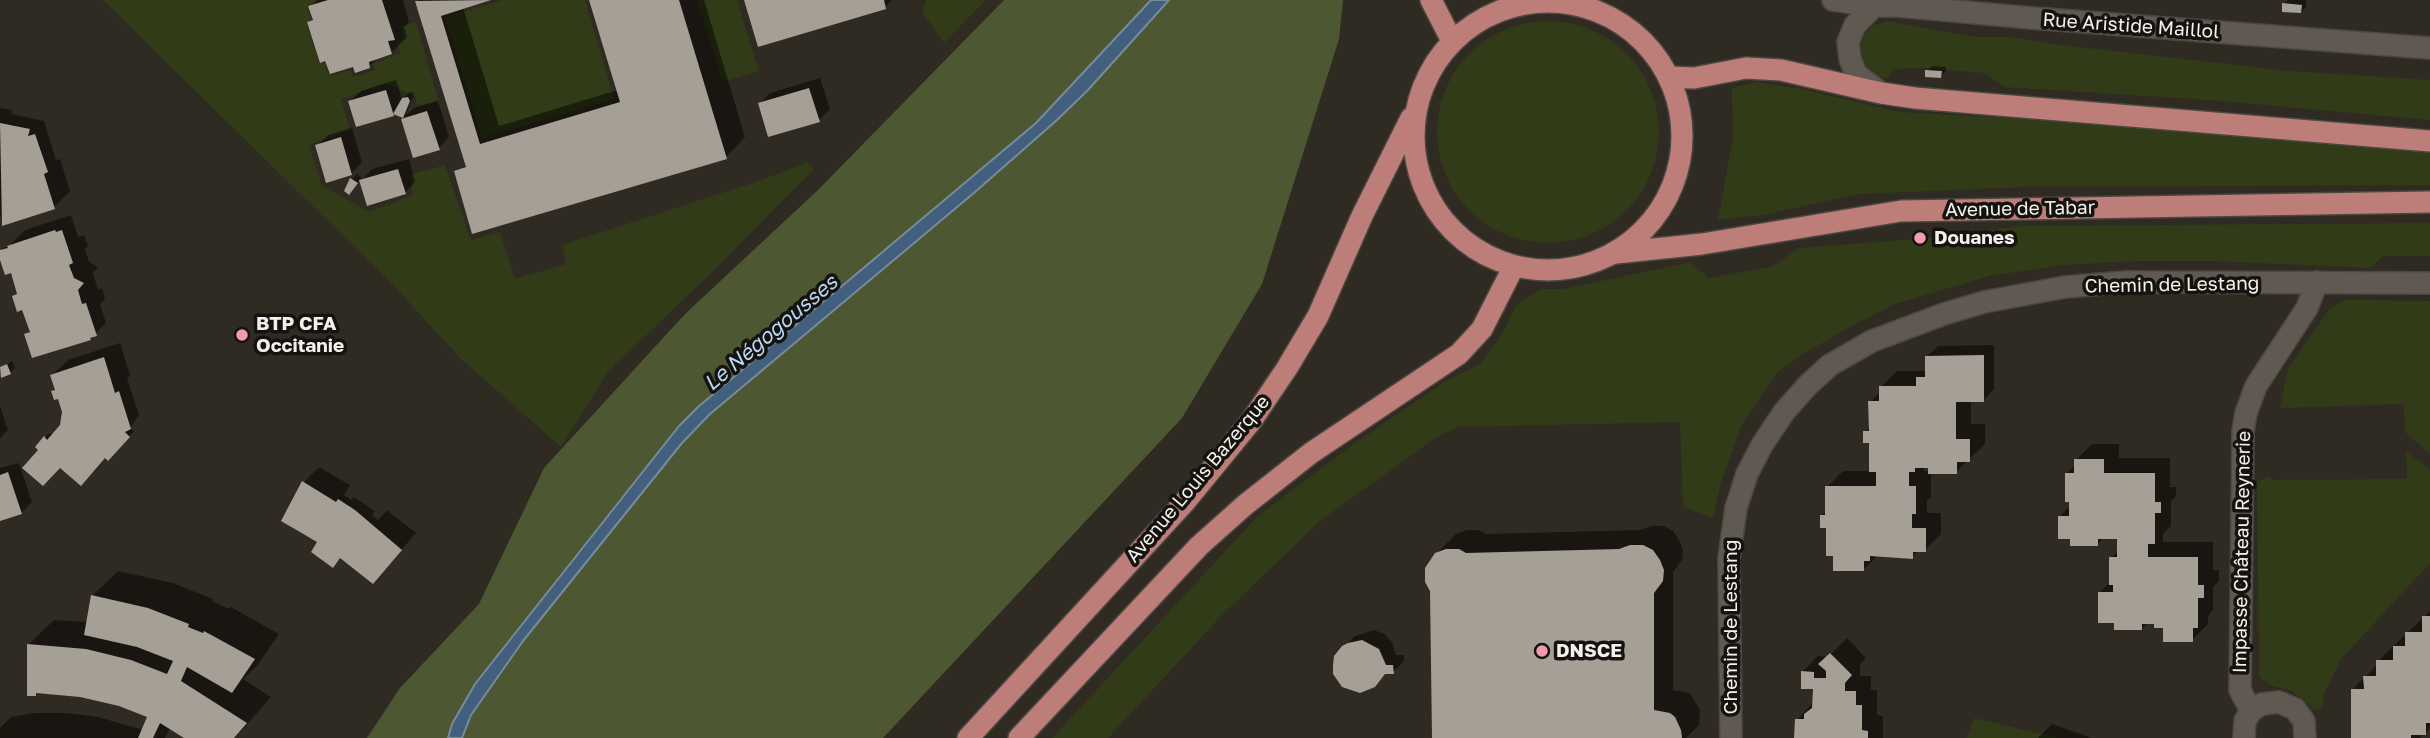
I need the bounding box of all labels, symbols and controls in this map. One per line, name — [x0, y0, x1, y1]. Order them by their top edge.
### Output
street label: Rue Aristide Maillol — [2042, 8, 2220, 44]
street label: Avenue de Tabar — [1945, 196, 2095, 222]
place label: Douanes — [1934, 227, 2015, 249]
marker: Douanes — [1912, 230, 1928, 246]
water label: Le Négogousses — [699, 270, 843, 396]
street label: Chemin de Lestang — [2084, 272, 2260, 298]
place label: BTP CFA Occitanie — [256, 313, 344, 357]
marker: BTP CFA Occitanie — [234, 327, 250, 343]
street label: Avenue Louis Bazerque — [1121, 391, 1275, 567]
street label: Impasse Château Reynerie — [2228, 431, 2256, 673]
street label: Chemin de Lestang — [1720, 540, 1742, 714]
place label: DNSCE — [1556, 640, 1622, 662]
marker: DNSCE — [1534, 643, 1550, 659]

